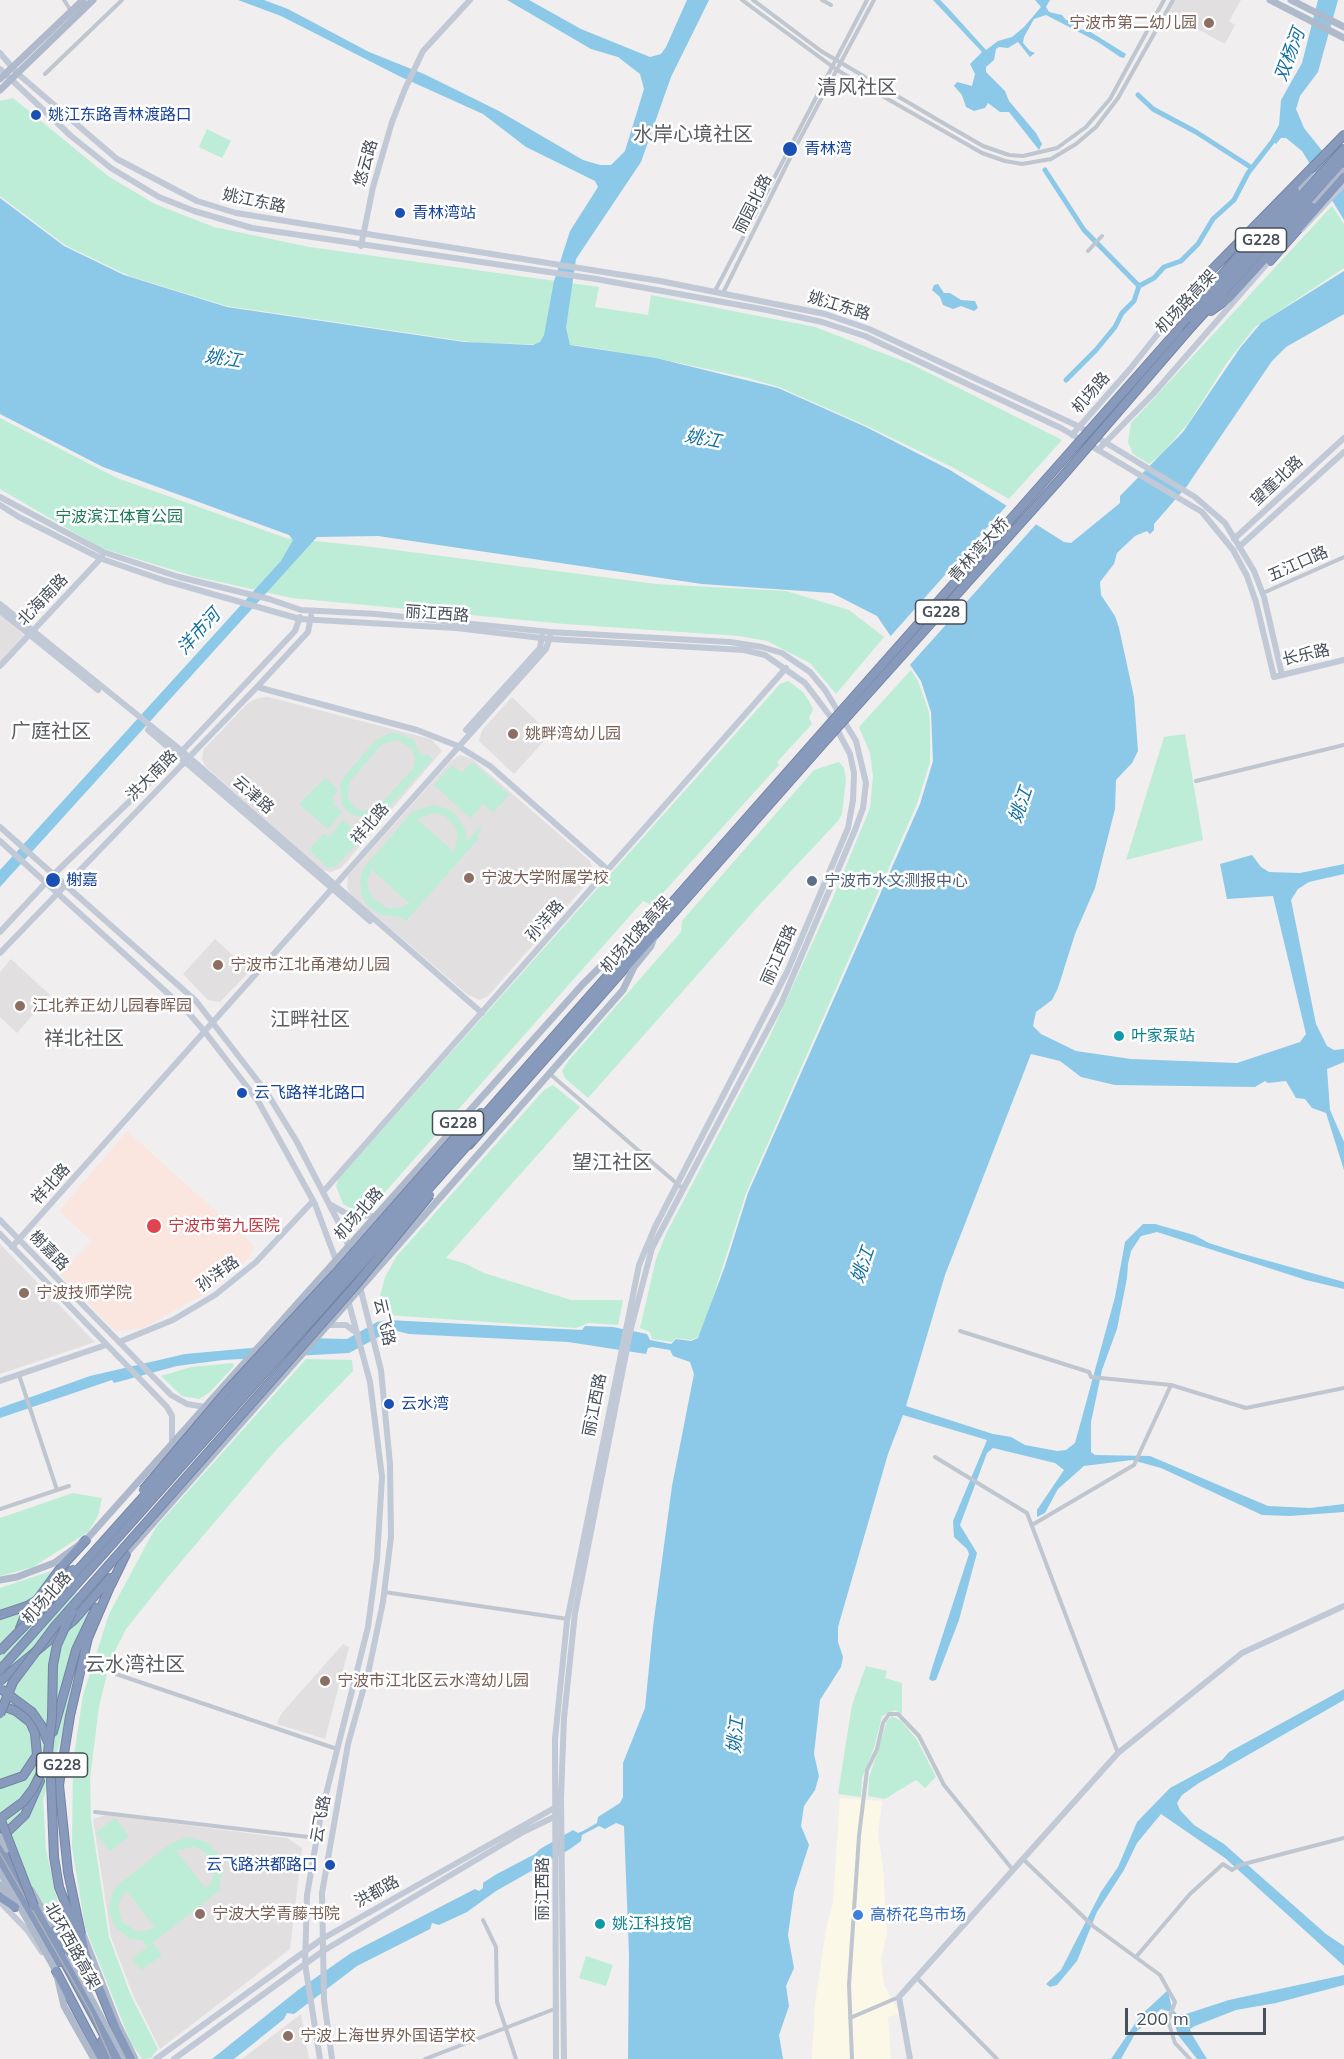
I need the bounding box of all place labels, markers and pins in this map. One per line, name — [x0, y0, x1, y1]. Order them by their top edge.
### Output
place label: 宁波市第二幼儿园 — [1069, 13, 1197, 33]
marker: 宁波市第二幼儿园 — [1202, 16, 1216, 30]
place label: 姚江东路青林渡路口 — [48, 105, 192, 125]
marker: 姚江东路青林渡路口 — [29, 108, 43, 122]
place label: 青林湾 — [804, 139, 852, 159]
marker: 青林湾 — [781, 140, 799, 158]
place label: 青林湾站 — [412, 203, 476, 223]
marker: 青林湾站 — [393, 206, 407, 220]
place label: 姚畔湾幼儿园 — [525, 724, 621, 744]
marker: 姚畔湾幼儿园 — [506, 727, 520, 741]
place label: 宁波大学附属学校 — [481, 868, 609, 888]
place label: 榭嘉 — [66, 870, 98, 890]
marker: 榭嘉 — [44, 871, 62, 889]
marker: 宁波大学附属学校 — [462, 871, 476, 885]
place label: 宁波市水文测报中心 — [824, 871, 968, 891]
marker: 宁波市水文测报中心 — [805, 874, 819, 888]
place label: 宁波市江北甬港幼儿园 — [230, 955, 390, 975]
marker: 宁波市江北甬港幼儿园 — [211, 958, 225, 972]
place label: 江北养正幼儿园春晖园 — [32, 996, 192, 1016]
marker: 江北养正幼儿园春晖园 — [13, 999, 27, 1013]
place label: 叶家泵站 — [1131, 1026, 1195, 1046]
marker: 叶家泵站 — [1112, 1029, 1126, 1043]
place label: 云飞路祥北路口 — [254, 1083, 366, 1103]
marker: 云飞路祥北路口 — [235, 1086, 249, 1100]
place label: 宁波市第九医院 — [168, 1216, 280, 1236]
marker: 宁波市第九医院 — [145, 1217, 163, 1235]
place label: 宁波技师学院 — [36, 1283, 132, 1303]
marker: 宁波技师学院 — [17, 1286, 31, 1300]
place label: 云水湾 — [401, 1394, 449, 1414]
marker: 云水湾 — [382, 1397, 396, 1411]
place label: 宁波市江北区云水湾幼儿园 — [337, 1671, 529, 1691]
marker: 宁波市江北区云水湾幼儿园 — [318, 1674, 332, 1688]
place label: 云飞路洪都路口 — [206, 1855, 318, 1875]
marker: 云飞路洪都路口 — [323, 1858, 337, 1872]
place label: 宁波大学青藤书院 — [212, 1904, 340, 1924]
place label: 高桥花鸟市场 — [870, 1905, 966, 1925]
marker: 宁波大学青藤书院 — [193, 1907, 207, 1921]
marker: 高桥花鸟市场 — [851, 1908, 865, 1922]
place label: 姚江科技馆 — [612, 1914, 692, 1934]
marker: 姚江科技馆 — [593, 1917, 607, 1931]
place label: 宁波上海世界外国语学校 — [300, 2026, 476, 2046]
marker: 宁波上海世界外国语学校 — [281, 2029, 295, 2043]

